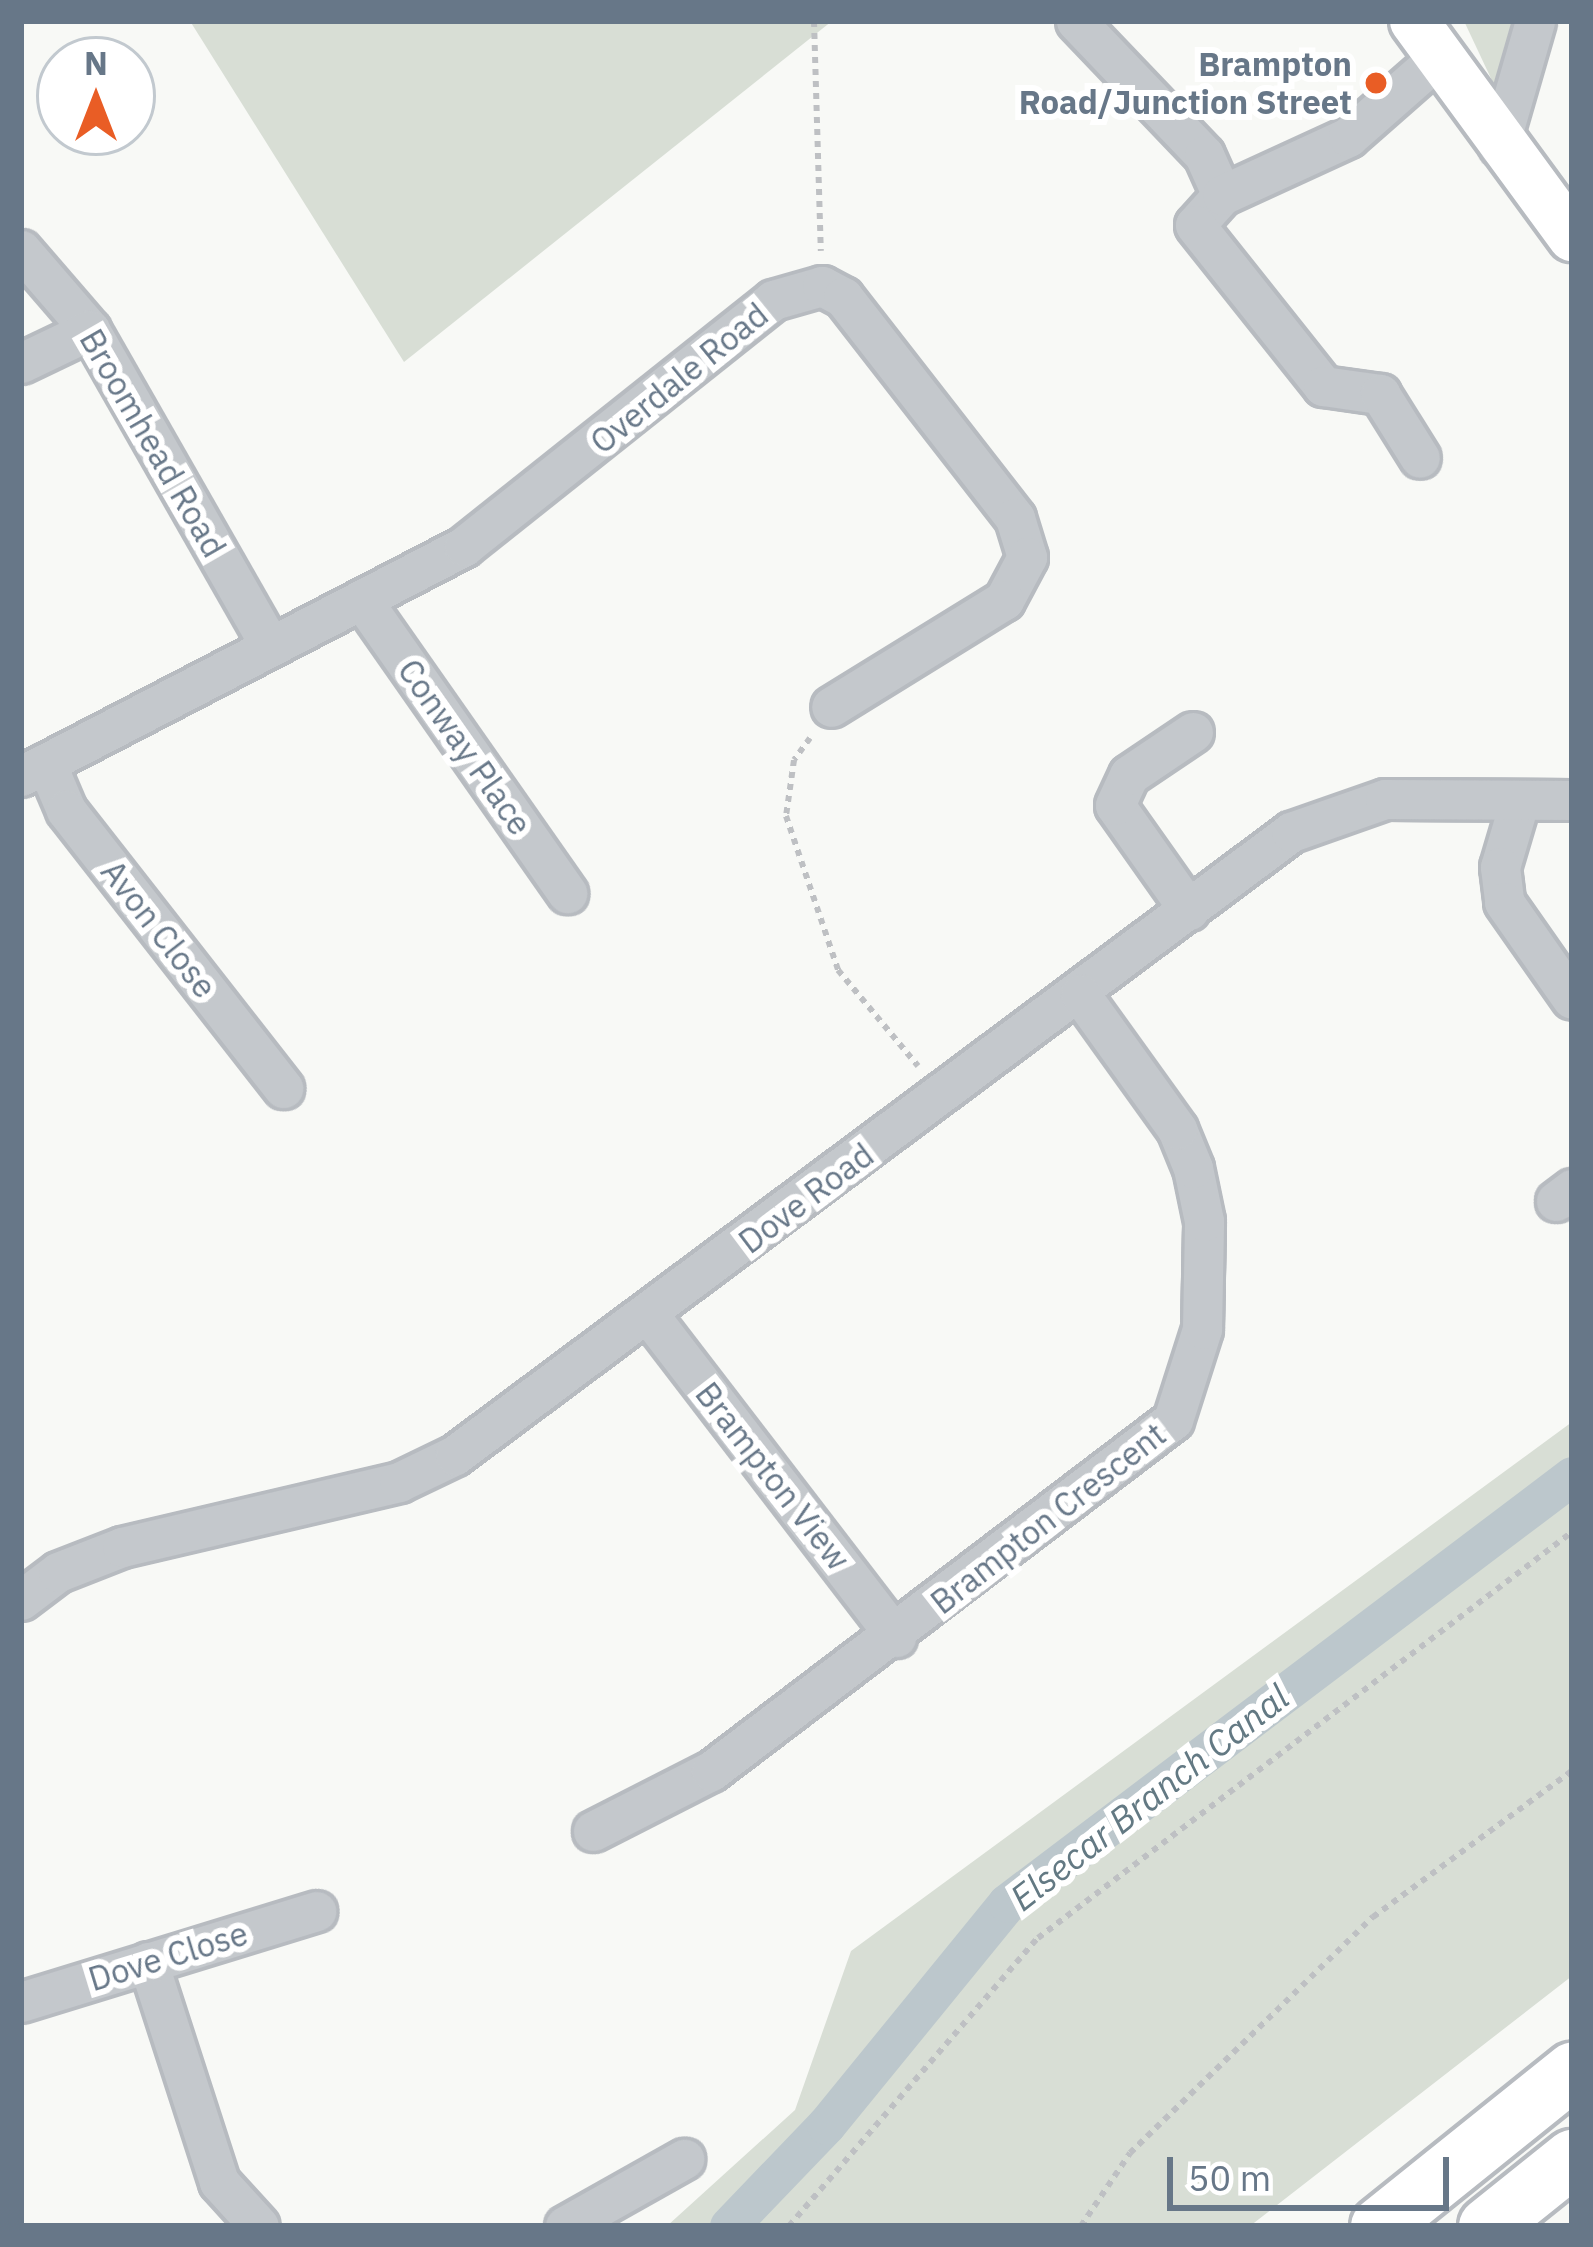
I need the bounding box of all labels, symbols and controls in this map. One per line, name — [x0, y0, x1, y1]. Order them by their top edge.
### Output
north arrow — [36, 36, 156, 156]
text: N — [84, 41, 108, 84]
place label: Brampton Road/Junction Street — [1019, 44, 1352, 122]
marker: Brampton Road/Junction Street — [1363, 70, 1389, 96]
street label: Overdale Road — [582, 294, 776, 462]
street label: Broomhead Road — [72, 322, 234, 564]
street label: Conway Place — [390, 652, 540, 842]
street label: Avon Close — [93, 852, 225, 1006]
street label: Dove Road — [731, 1135, 881, 1261]
street label: Brampton View — [688, 1374, 858, 1578]
street label: Brampton Crescent — [923, 1414, 1173, 1622]
water label: Elsecar Branch Canal — [1001, 1675, 1297, 1919]
street label: Dove Close — [84, 1913, 252, 1999]
scale bar — [1173, 2133, 1455, 2207]
text: 50 m — [1188, 2154, 1271, 2201]

